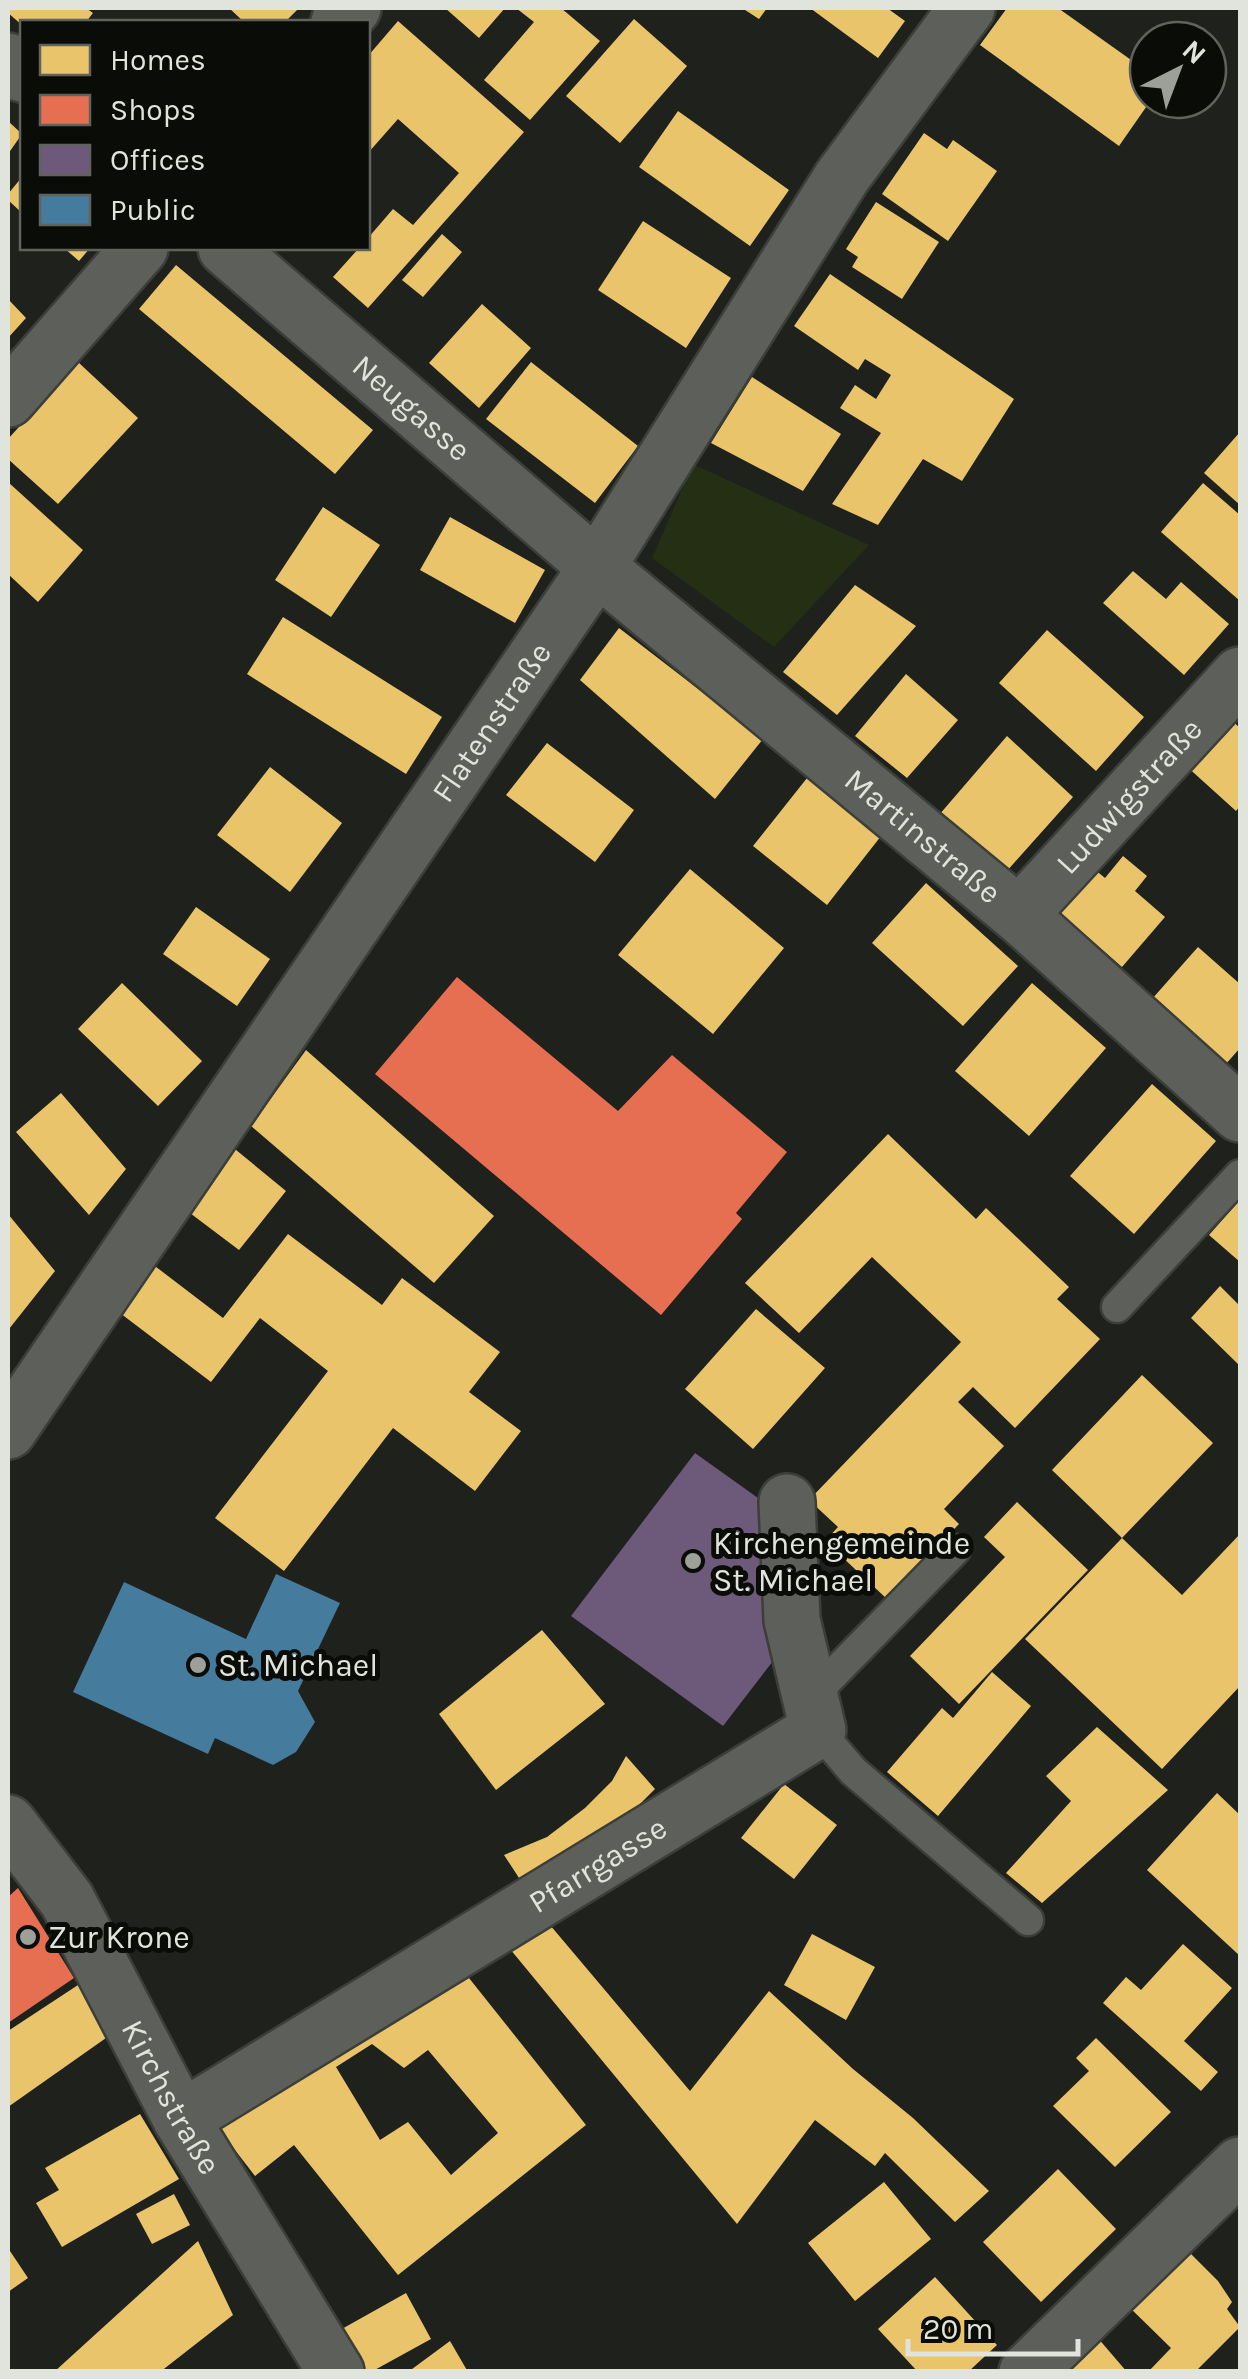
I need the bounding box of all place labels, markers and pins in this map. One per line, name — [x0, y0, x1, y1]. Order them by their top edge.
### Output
place label: Kirchengemeinde St. Michael — [713, 1525, 970, 1599]
marker: Kirchengemeinde St. Michael — [682, 1550, 704, 1572]
place label: St. Michael — [218, 1647, 378, 1684]
marker: St. Michael — [187, 1654, 209, 1676]
place label: Zur Krone — [48, 1919, 190, 1956]
marker: Zur Krone — [17, 1926, 39, 1948]

